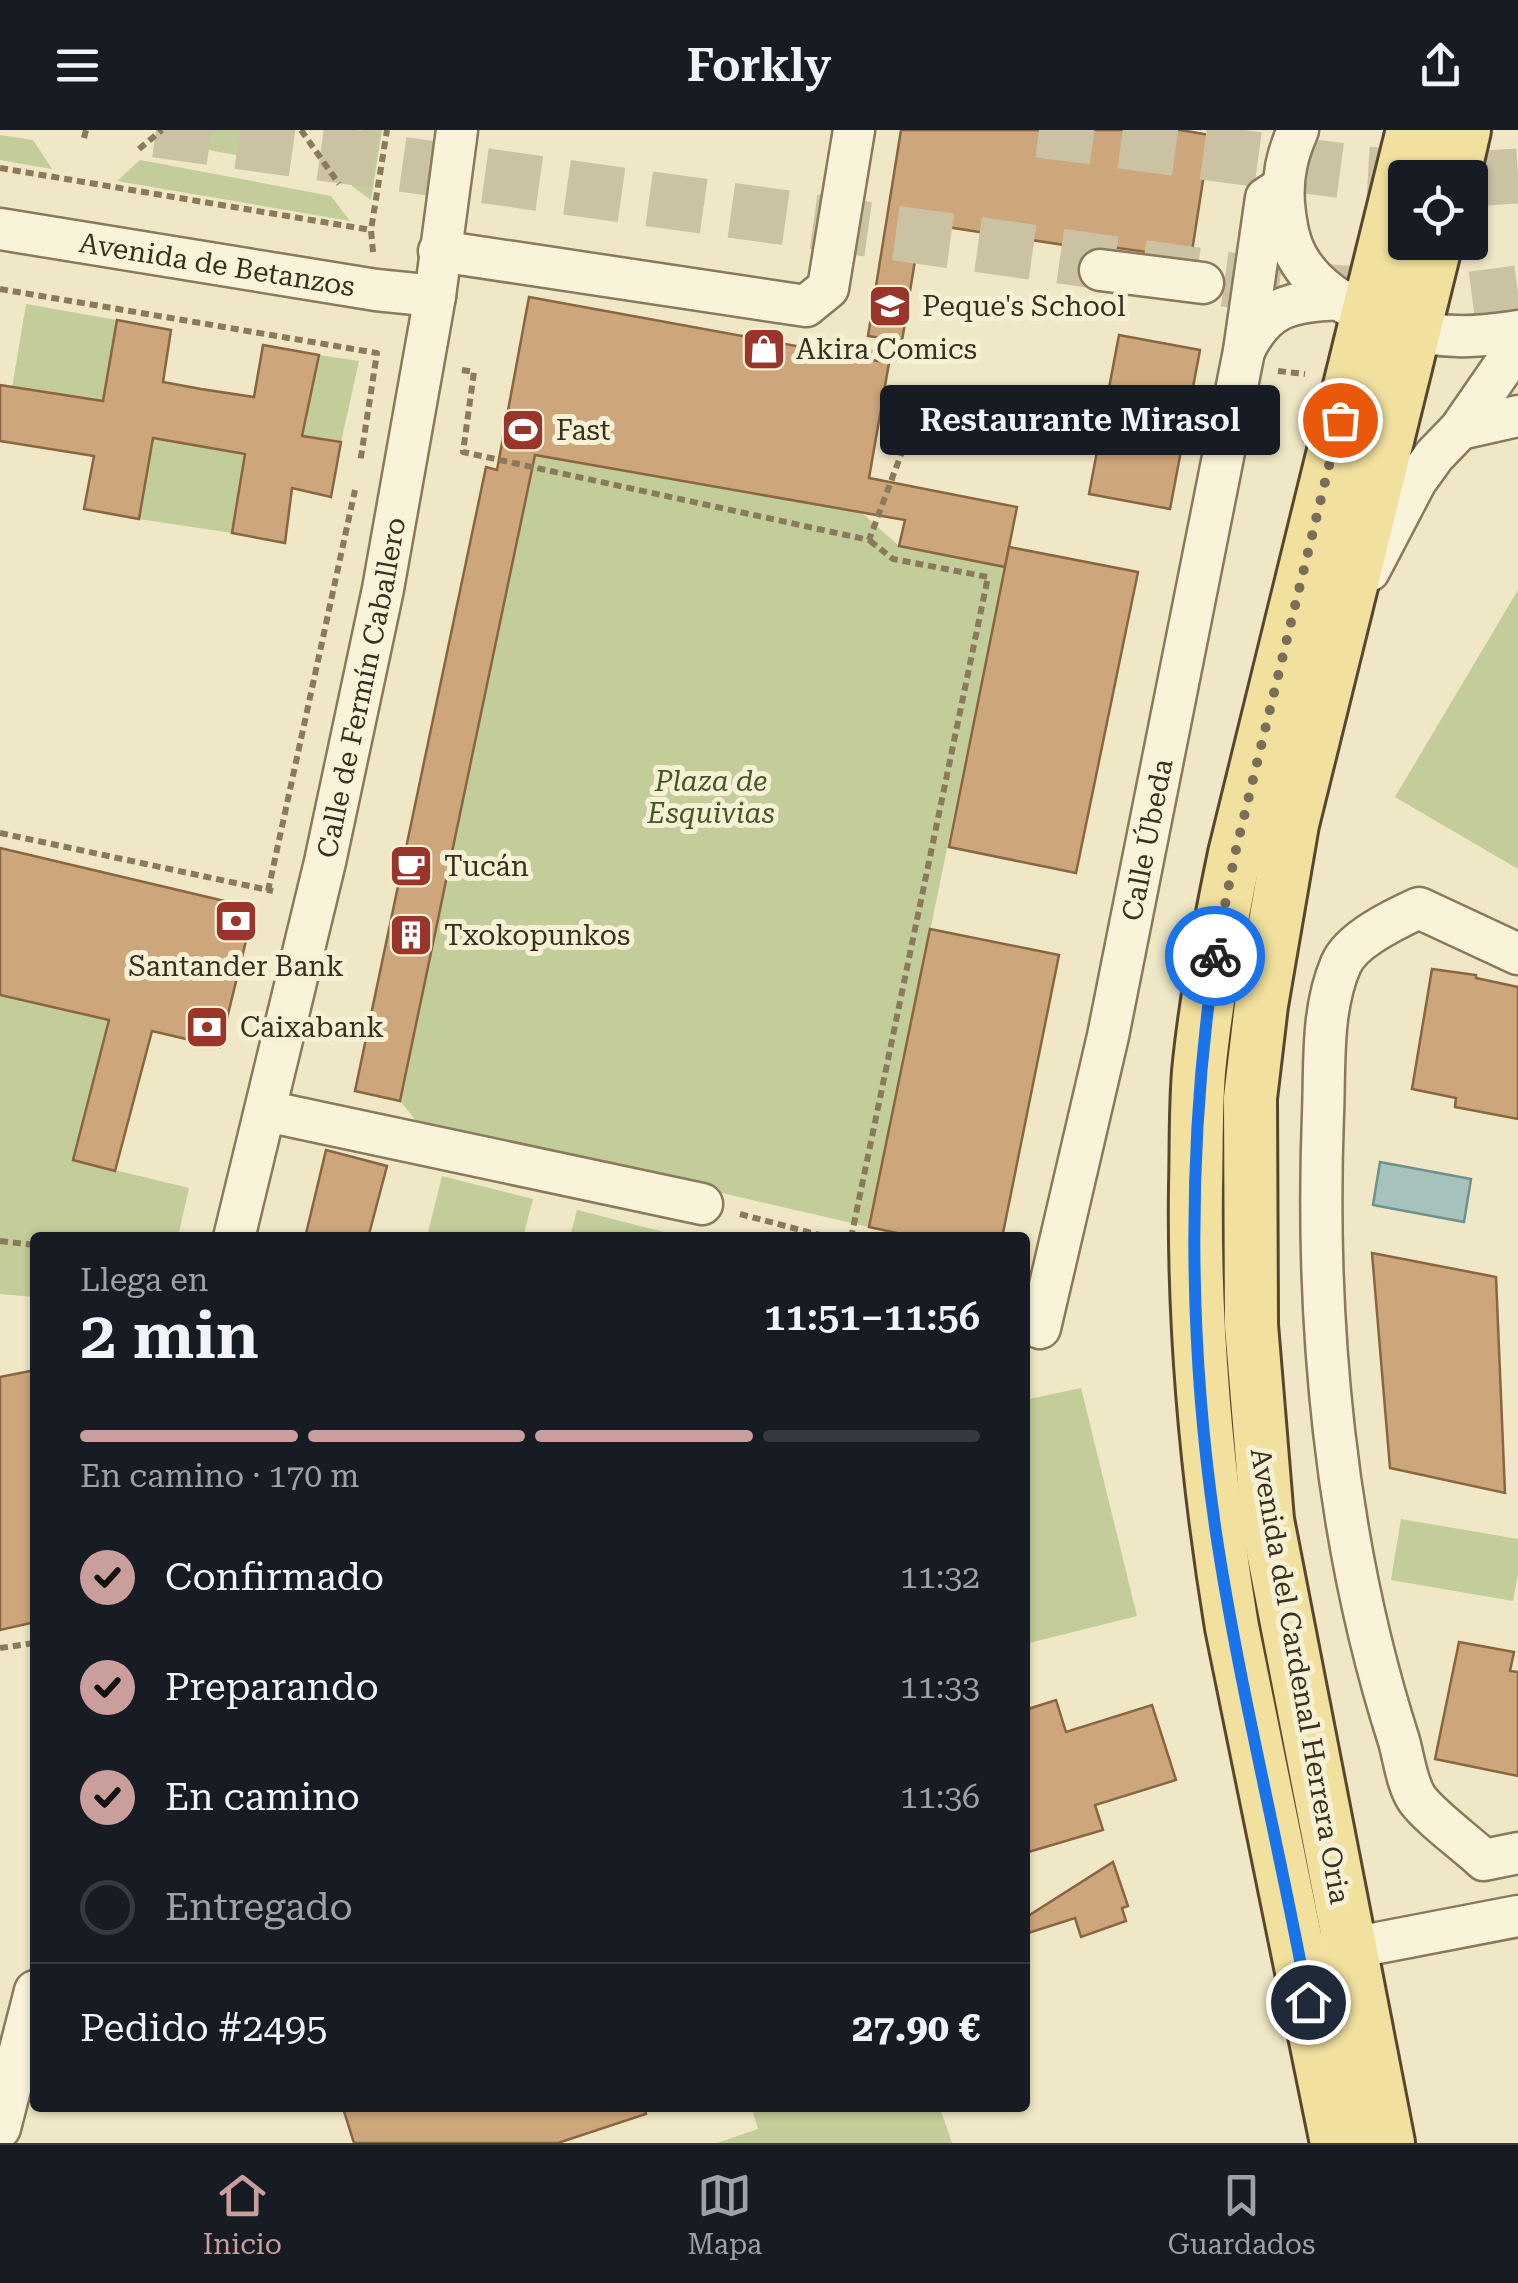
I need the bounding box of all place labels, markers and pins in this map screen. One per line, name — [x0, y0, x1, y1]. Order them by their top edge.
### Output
school or university icon: Peque's School — [867, 283, 913, 329]
place label: Peque's School — [922, 290, 1126, 323]
shop icon: Akira Comics — [741, 326, 787, 372]
place label: Akira Comics — [796, 333, 977, 366]
pin — [1298, 378, 1383, 463]
callout: Restaurante Mirasol — [880, 385, 1280, 455]
sports icon: Fast — [500, 407, 546, 453]
place label: Fast — [556, 414, 610, 447]
cafe icon: Tucán — [388, 843, 434, 889]
place label: Tucán — [444, 850, 529, 883]
bank icon: Santander Bank — [213, 898, 259, 944]
building icon: Txokopunkos — [388, 912, 434, 958]
place label: Txokopunkos — [444, 919, 630, 952]
place label: Santander Bank — [128, 950, 344, 983]
bank icon: Caixabank — [184, 1004, 230, 1050]
place label: Caixabank — [240, 1011, 384, 1044]
pin — [1266, 1960, 1351, 2045]

